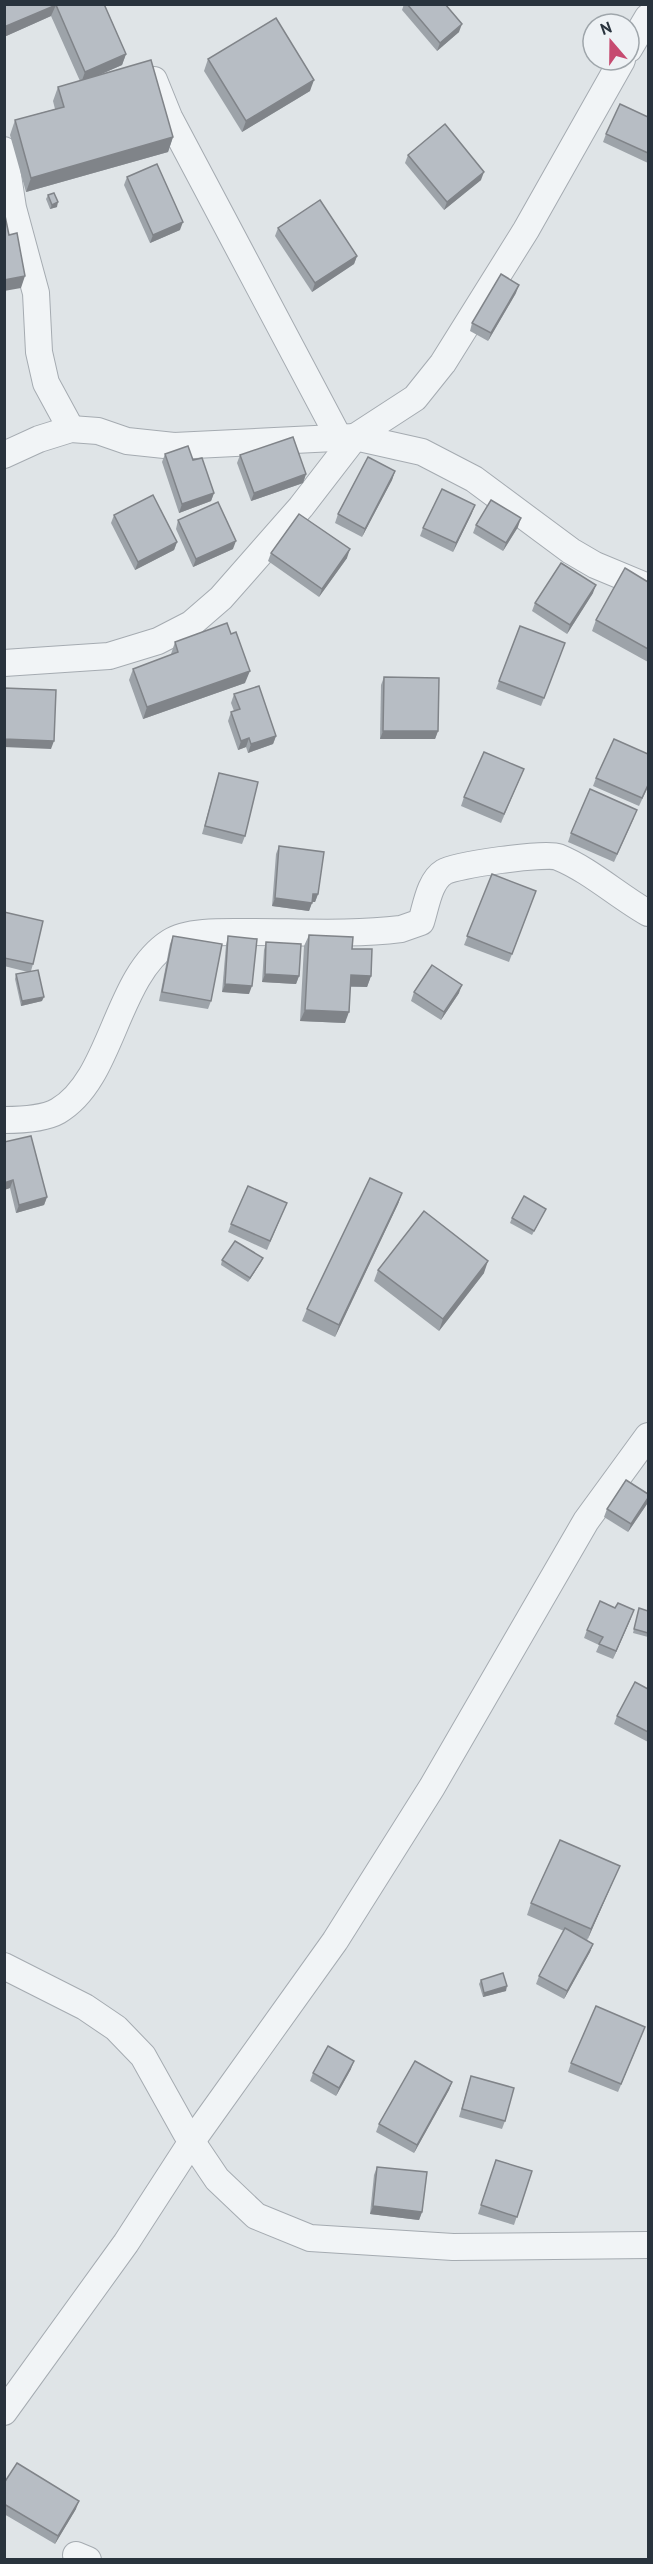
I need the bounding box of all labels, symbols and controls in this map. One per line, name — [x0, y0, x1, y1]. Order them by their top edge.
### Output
north arrow — [581, 12, 641, 72]
text: N — [598, 17, 614, 39]

